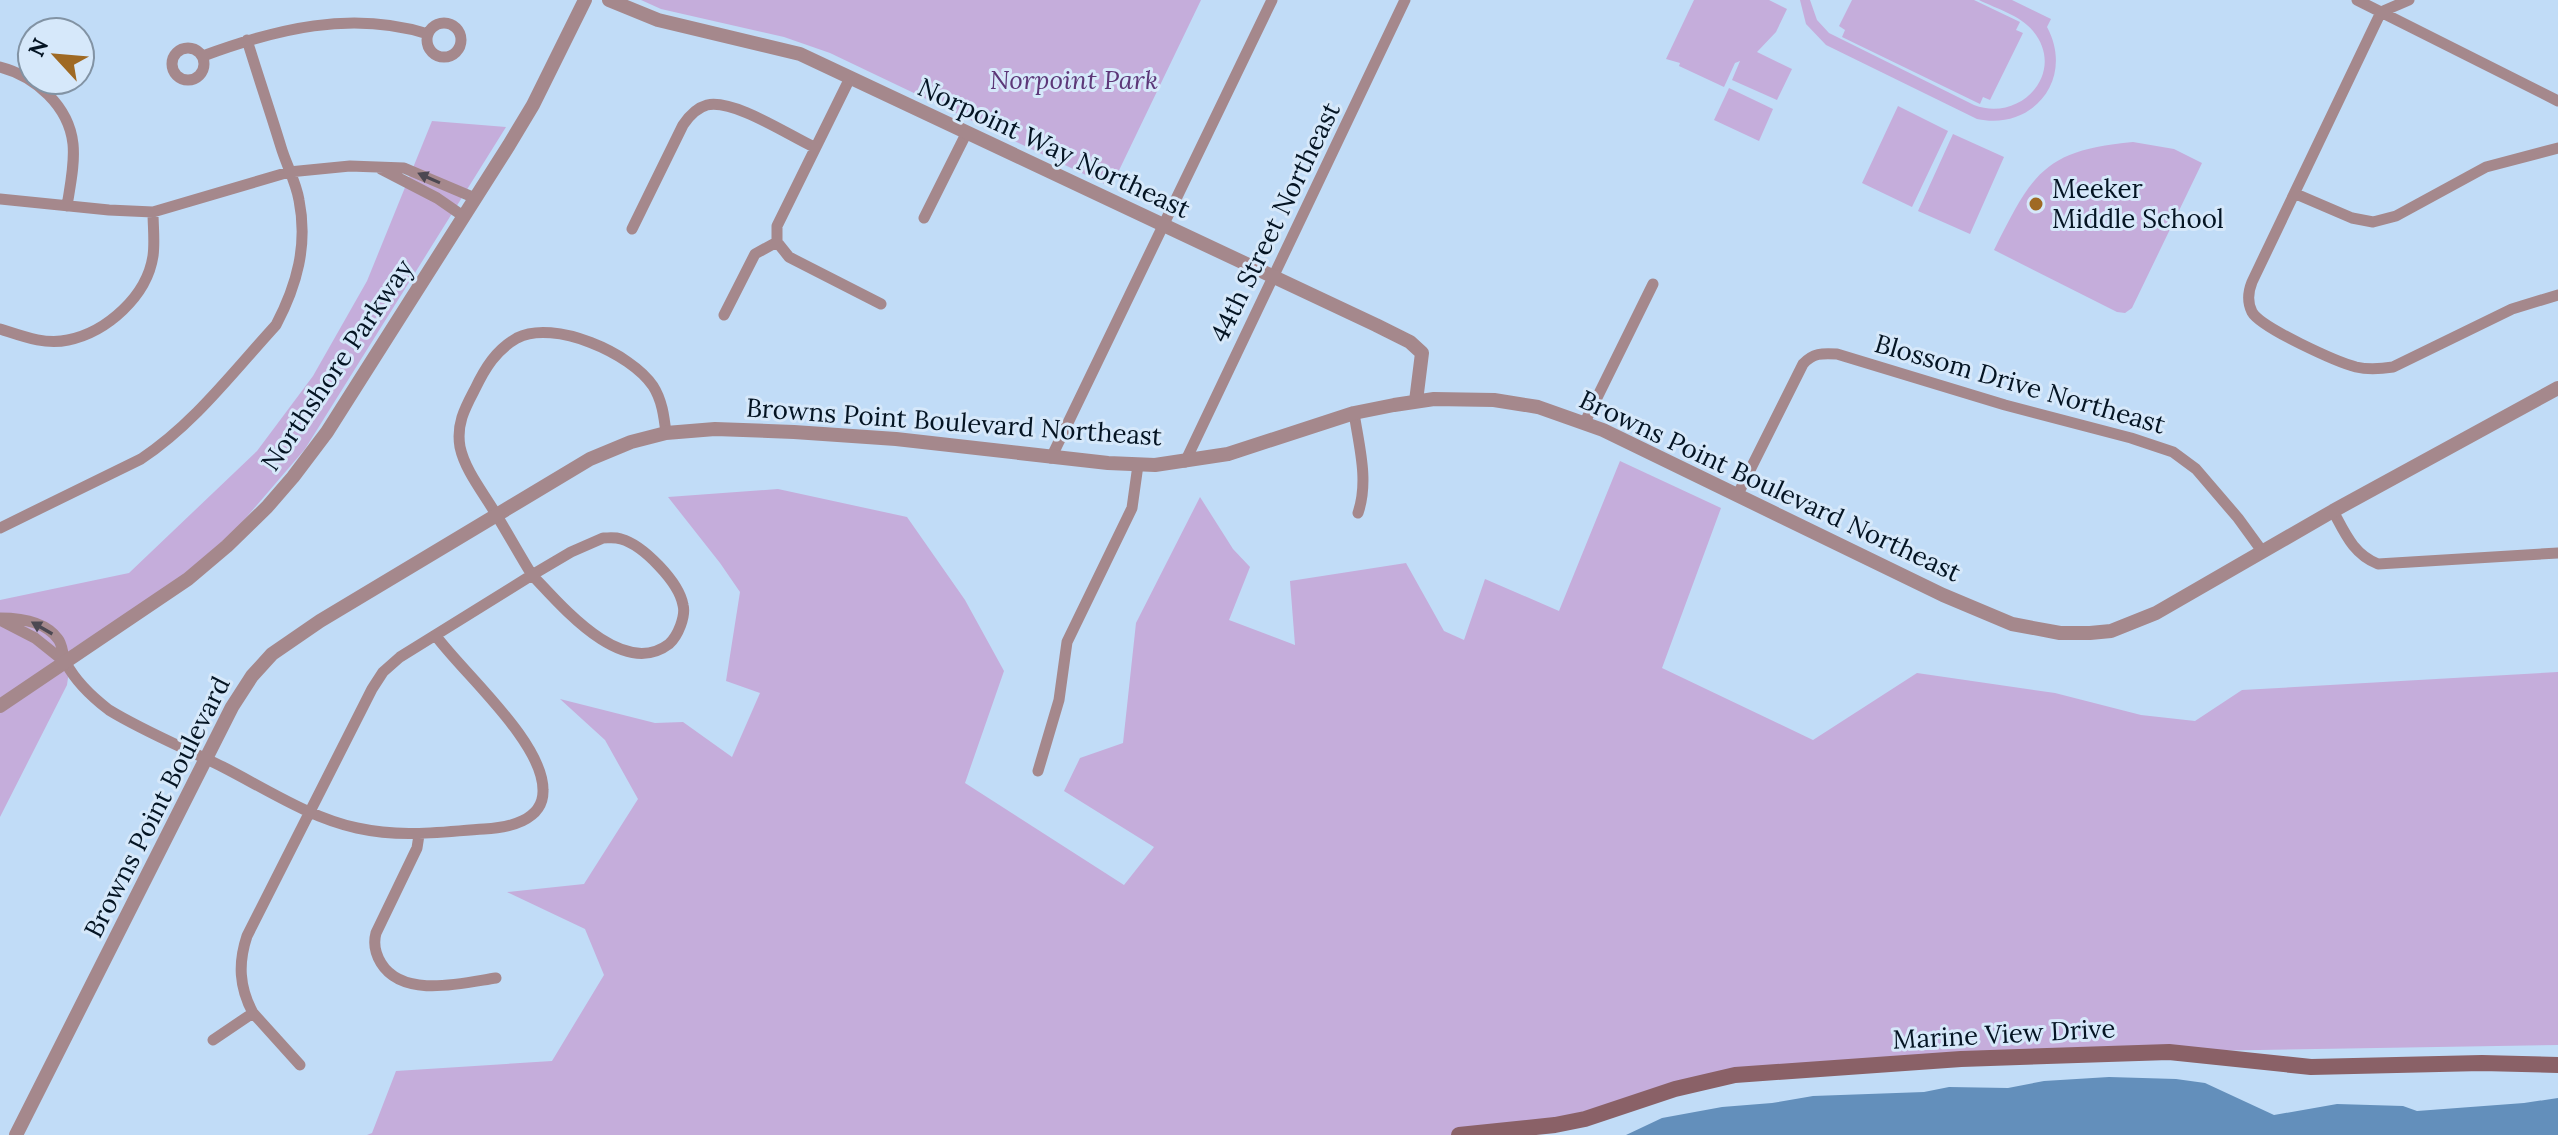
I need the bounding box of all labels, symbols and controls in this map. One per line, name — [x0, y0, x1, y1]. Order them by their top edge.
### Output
north arrow — [16, 16, 96, 96]
text: N — [22, 33, 54, 61]
park label: Norpoint Park — [990, 63, 1158, 96]
street label: Norpoint Way Northeast — [913, 70, 1196, 225]
street label: 44th Street Northeast — [1202, 97, 1347, 347]
one-way arrow — [417, 171, 441, 185]
place label: Meeker Middle School — [2052, 172, 2224, 235]
marker: Meeker Middle School — [2027, 195, 2045, 213]
street label: Northshore Parkway — [254, 252, 420, 477]
street label: Blossom Drive Northeast — [1871, 326, 2169, 441]
street label: Browns Point Boulevard Northeast — [1574, 382, 1966, 589]
street label: Browns Point Boulevard Northeast — [745, 390, 1163, 453]
one-way arrow — [31, 621, 53, 635]
street label: Browns Point Boulevard — [76, 671, 237, 943]
street label: Marine View Drive — [1892, 1011, 2116, 1056]

